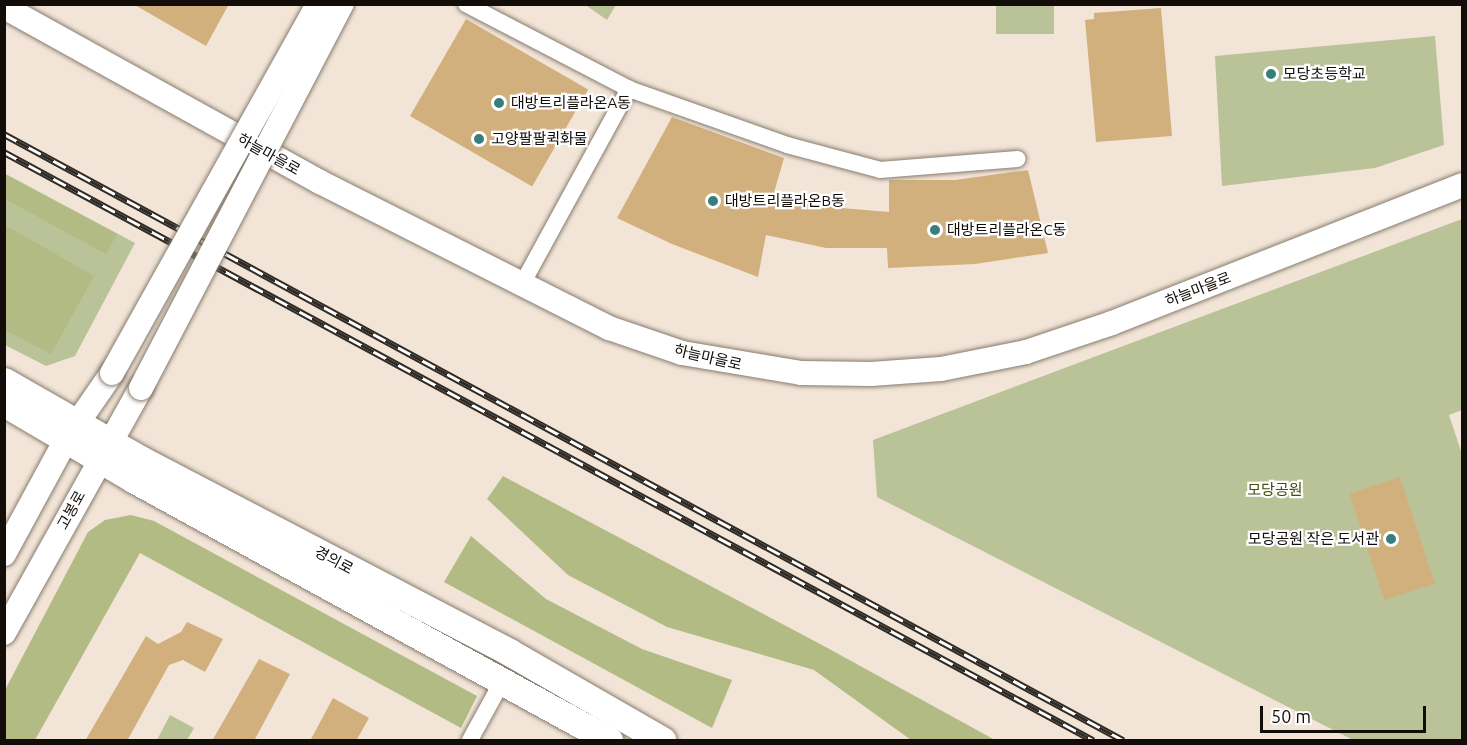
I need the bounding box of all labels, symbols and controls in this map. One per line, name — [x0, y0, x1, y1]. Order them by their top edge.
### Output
place label: 모당초등학교 — [1283, 65, 1366, 83]
marker: 모당초등학교 — [1264, 67, 1278, 81]
place label: 대방트리플라온A동 — [511, 94, 631, 112]
marker: 대방트리플라온A동 — [492, 96, 506, 110]
street label: 하늘마을로 — [234, 129, 304, 179]
place label: 고양팔팔퀵화물 — [491, 130, 588, 148]
marker: 고양팔팔퀵화물 — [472, 132, 486, 146]
place label: 대방트리플라온B동 — [725, 192, 845, 210]
marker: 대방트리플라온B동 — [706, 194, 720, 208]
place label: 대방트리플라온C동 — [947, 221, 1067, 239]
marker: 대방트리플라온C동 — [928, 223, 942, 237]
street label: 하늘마을로 — [1163, 268, 1233, 310]
street label: 하늘마을로 — [672, 340, 744, 374]
park label: 모당공원 — [1247, 481, 1303, 499]
street label: 고봉로 — [53, 488, 89, 532]
place label: 모당공원 작은 도서관 — [1248, 530, 1379, 548]
marker: 모당공원 작은 도서관 — [1384, 532, 1398, 546]
street label: 경의로 — [311, 542, 357, 578]
scale bar — [1263, 694, 1430, 732]
text: 50 m — [1271, 706, 1311, 726]

